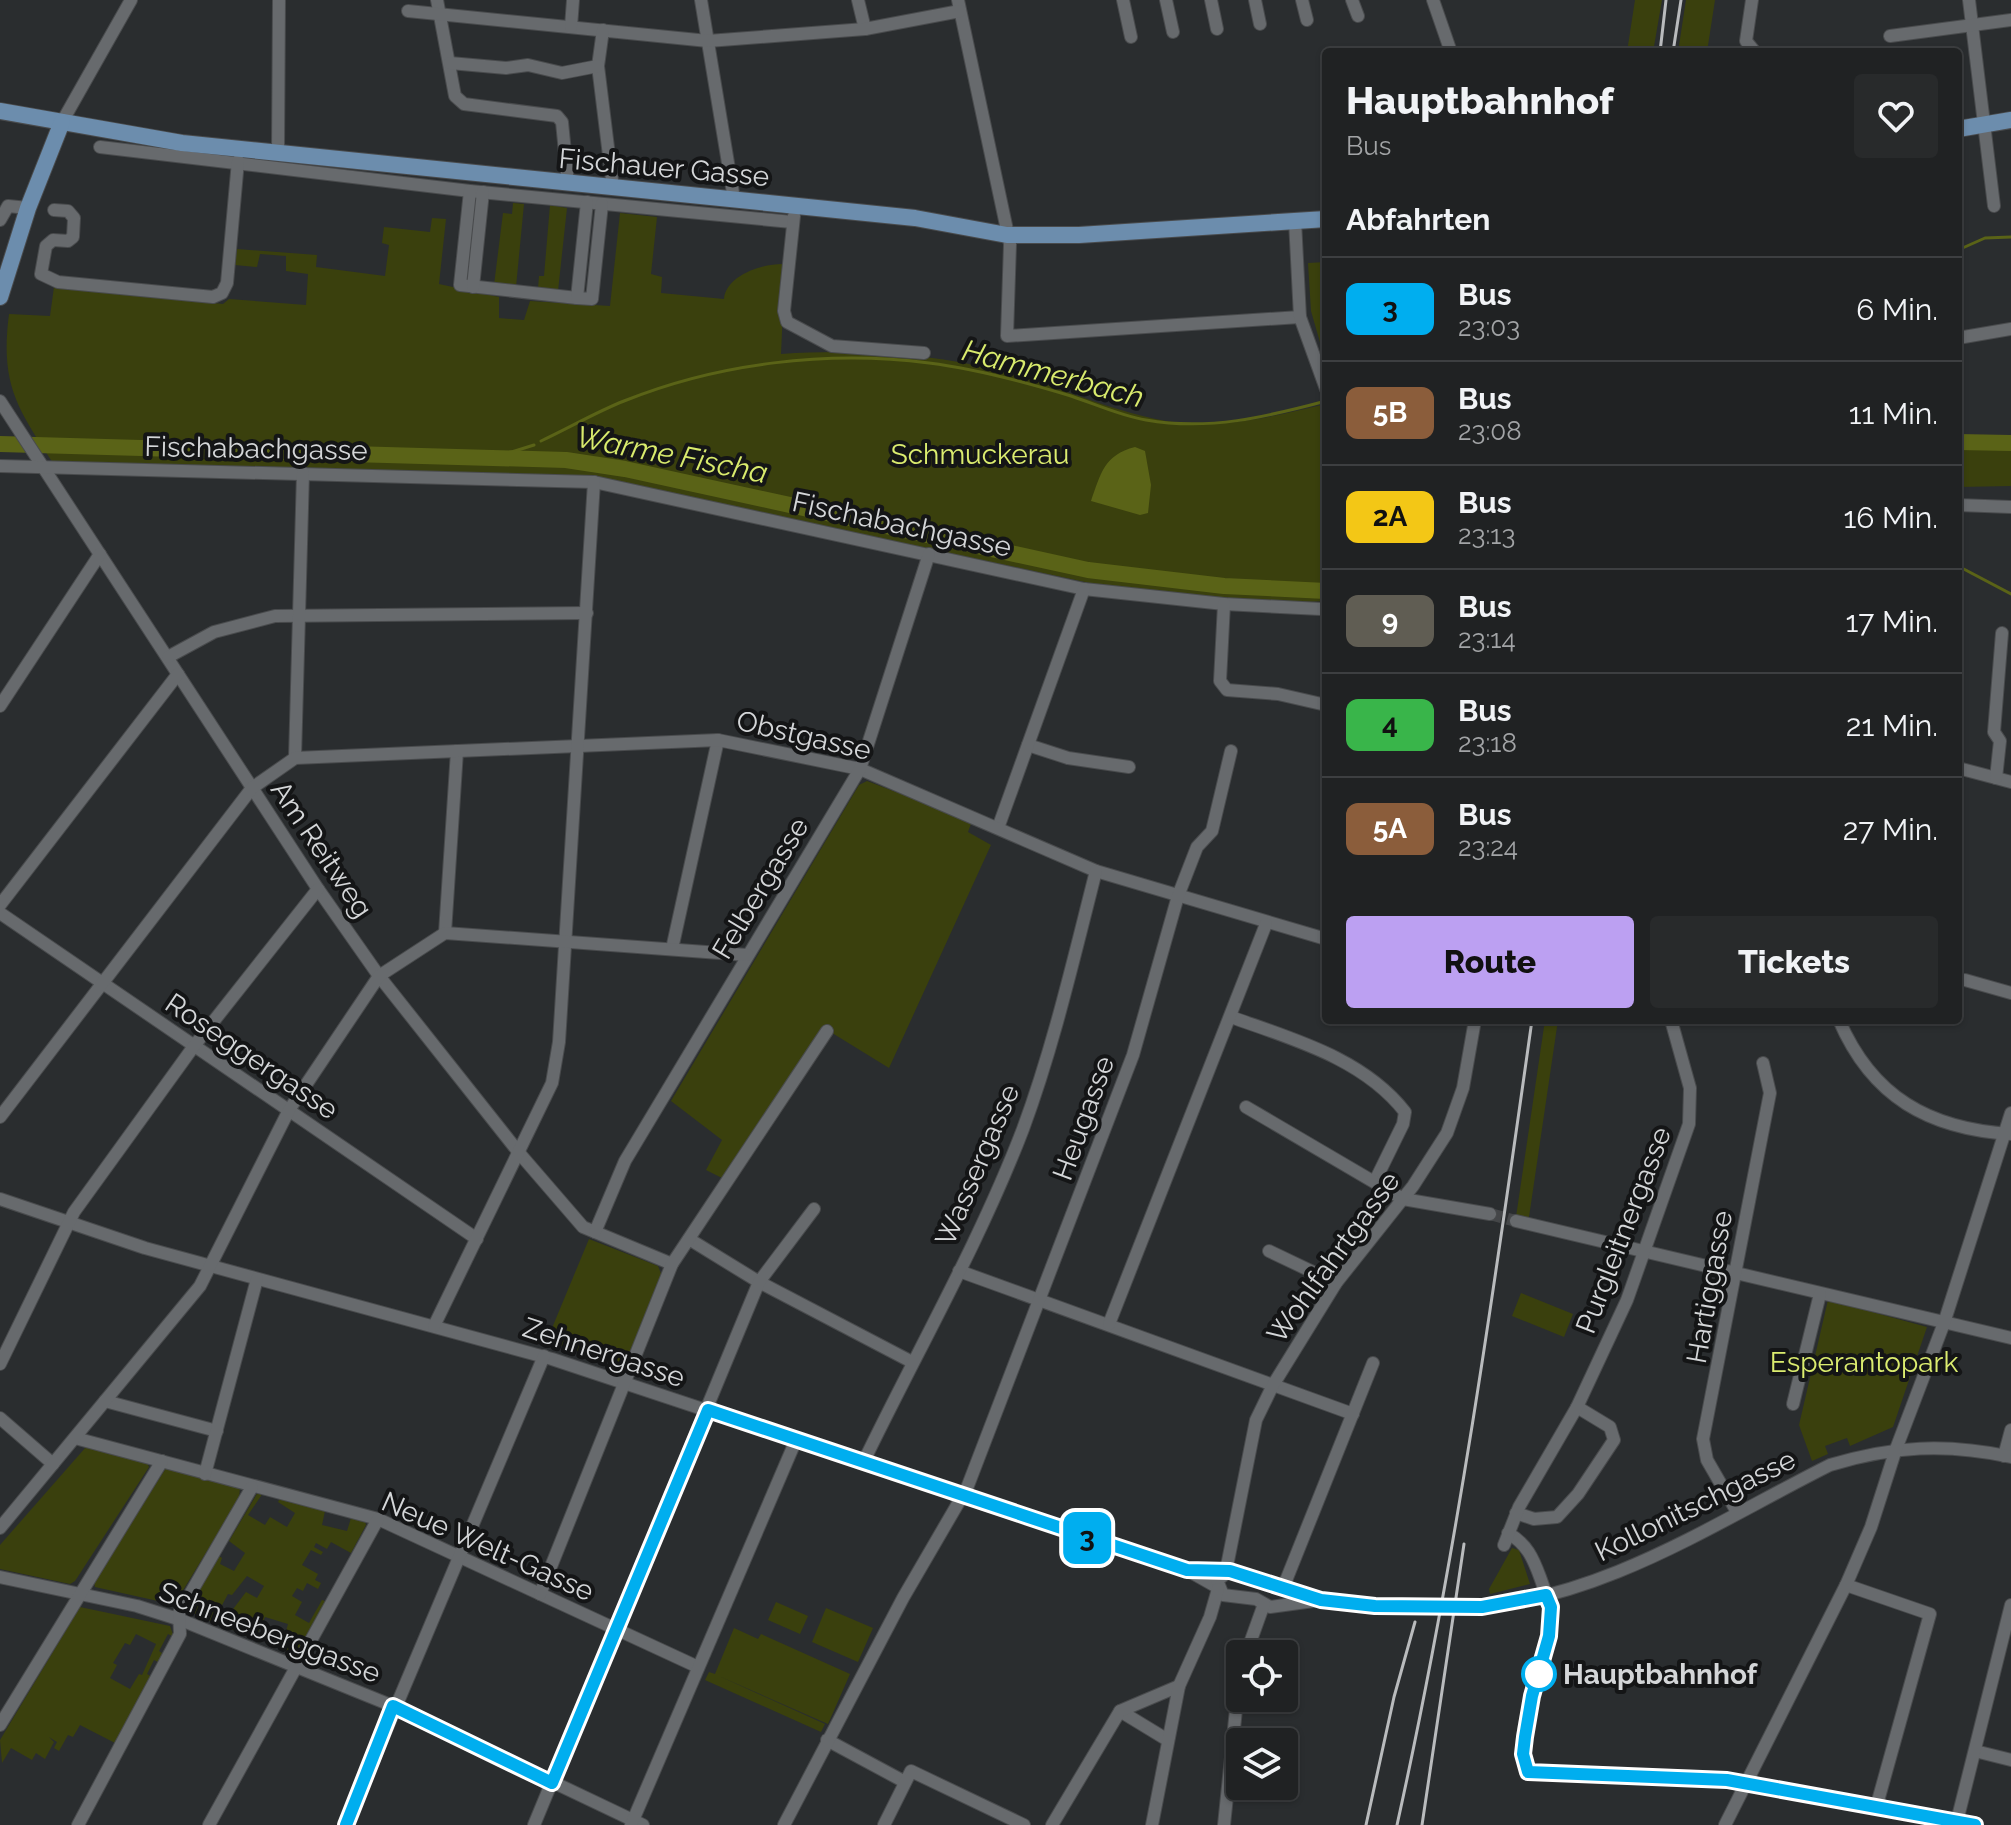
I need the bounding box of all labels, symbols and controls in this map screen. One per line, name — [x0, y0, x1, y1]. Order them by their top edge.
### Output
button: heart — [1854, 74, 1938, 158]
text: Hauptbahnhof — [1346, 78, 1614, 123]
text: Bus — [1346, 131, 1391, 161]
street label: Fischauer Gasse — [557, 142, 771, 193]
text: Abfahrten — [1346, 202, 1490, 237]
text: Bus — [1458, 277, 1512, 312]
text: 3 — [1382, 292, 1398, 325]
text: 6 Min. — [1856, 292, 1938, 327]
text: 23:03 — [1458, 312, 1520, 342]
water label: Hammerbach — [959, 333, 1148, 415]
text: Bus — [1458, 381, 1512, 416]
text: 5B — [1373, 396, 1407, 429]
text: 11 Min. — [1849, 396, 1938, 431]
text: 23:08 — [1458, 416, 1522, 446]
water label: Warme Fischa — [573, 419, 771, 490]
street label: Fischabachgasse — [144, 430, 368, 467]
park label: Schmuckerau — [891, 438, 1069, 471]
street label: Fischabachgasse — [789, 485, 1015, 564]
text: Bus — [1458, 485, 1512, 520]
text: 2A — [1373, 500, 1407, 533]
text: 16 Min. — [1843, 500, 1938, 535]
text: 23:13 — [1458, 520, 1515, 550]
text: Bus — [1458, 589, 1512, 624]
text: 9 — [1382, 604, 1398, 637]
text: 17 Min. — [1846, 604, 1938, 639]
text: 23:14 — [1458, 624, 1516, 654]
text: Bus — [1458, 693, 1512, 728]
street label: Obstgasse — [733, 704, 874, 767]
text: 4 — [1382, 708, 1398, 741]
text: 21 Min. — [1846, 708, 1938, 743]
text: 23:18 — [1458, 728, 1517, 758]
street label: Am Reitweg — [264, 775, 379, 924]
text: Bus — [1458, 797, 1512, 832]
street label: Felbergasse — [705, 812, 815, 965]
text: 5A — [1373, 812, 1407, 845]
text: 27 Min. — [1843, 812, 1938, 847]
text: 23:24 — [1458, 832, 1518, 862]
button: Route — [1346, 916, 1634, 1008]
button: Tickets — [1650, 916, 1938, 1008]
street label: Roseggergasse — [159, 987, 344, 1126]
street label: Heugasse — [1046, 1052, 1121, 1185]
street label: Wassergasse — [929, 1080, 1026, 1251]
street label: Purgleitnergasse — [1569, 1122, 1678, 1338]
street label: Wohlfahrtgasse — [1260, 1165, 1407, 1349]
street label: Hartiggasse — [1680, 1208, 1739, 1366]
street label: Zehnergasse — [519, 1311, 689, 1394]
park label: Esperantopark — [1770, 1346, 1958, 1379]
street label: Kollonitschgasse — [1590, 1443, 1801, 1568]
street label: Neue Welt-Gasse — [377, 1485, 599, 1608]
line badge: 3 — [1061, 1512, 1113, 1564]
text: 3 — [1079, 1521, 1095, 1554]
street label: Schneeberggasse — [154, 1575, 385, 1690]
map controls — [1226, 1640, 1298, 1800]
button: locate — [1226, 1640, 1298, 1712]
marker: Hauptbahnhof — [1522, 1657, 1556, 1691]
place label: Hauptbahnhof — [1563, 1658, 1759, 1691]
button: layers — [1226, 1728, 1298, 1800]

